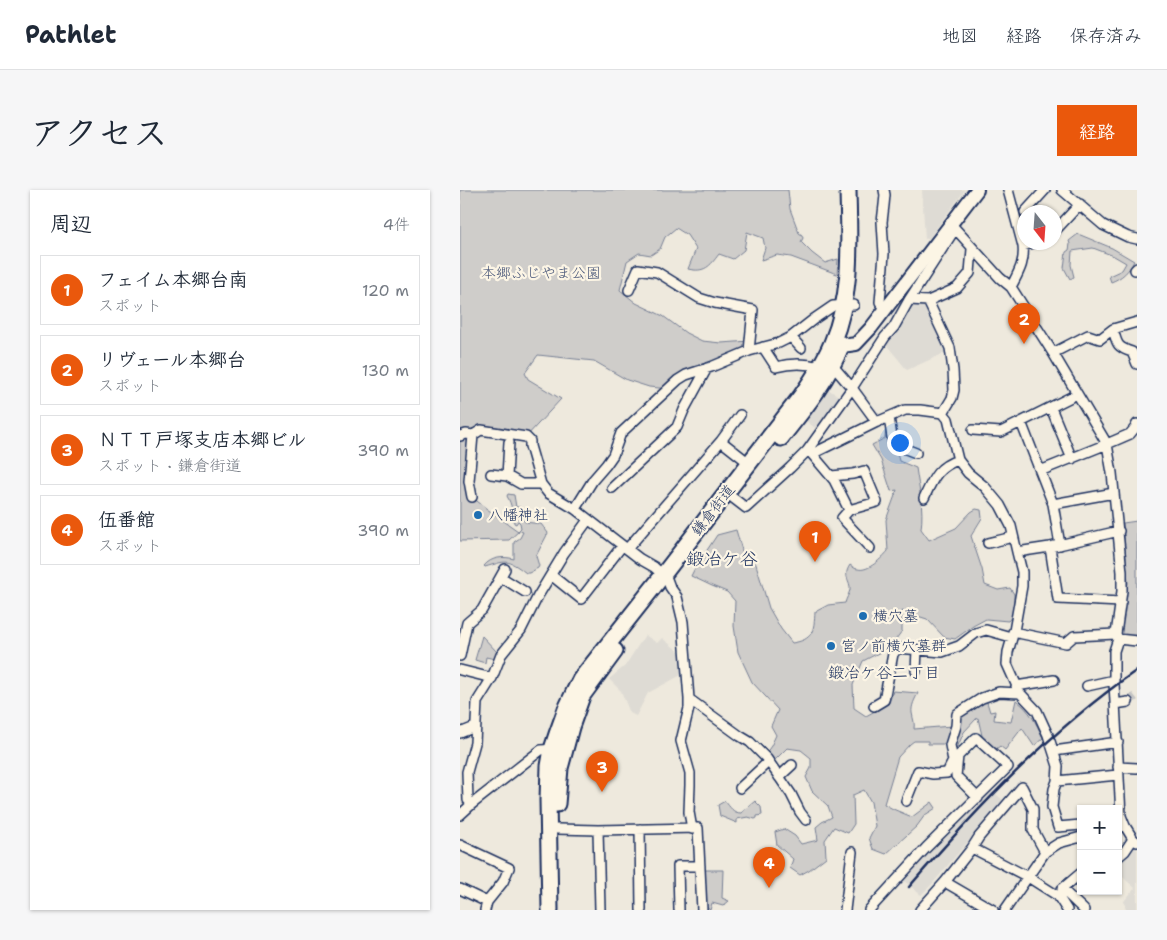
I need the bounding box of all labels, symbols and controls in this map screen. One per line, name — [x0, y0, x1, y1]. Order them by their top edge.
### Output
text: Pathlet — [25, 19, 116, 51]
text: 地図 — [942, 24, 978, 48]
text: 経路 — [1006, 24, 1042, 48]
text: 保存済み — [1070, 24, 1142, 48]
button: 経路 — [1057, 105, 1137, 156]
text: アクセス — [30, 109, 168, 156]
north arrow — [1017, 205, 1062, 250]
text: 周辺 — [50, 210, 92, 238]
text: 4件 — [383, 214, 410, 235]
park label: 本郷ふじやま公園 — [481, 263, 601, 283]
text: フェイム本郷台南 — [98, 267, 248, 292]
text: 1 — [63, 280, 71, 301]
text: 120 m — [362, 280, 409, 301]
text: スポット — [98, 295, 162, 316]
pin: 2 — [1008, 303, 1040, 344]
text: リヴェール本郷台 — [98, 347, 246, 372]
text: 2 — [61, 360, 73, 381]
text: 130 m — [362, 360, 409, 381]
text: スポット — [98, 375, 162, 396]
text: ＮＴＴ戸塚支店本郷ビル — [98, 427, 307, 452]
your location — [887, 430, 913, 456]
text: 3 — [61, 440, 73, 461]
text: 390 m — [357, 440, 409, 461]
text: スポット · 鎌倉街道 — [98, 455, 241, 476]
street label: 鎌倉街道 — [687, 480, 739, 540]
place label: 八幡神社 — [488, 505, 548, 525]
text: 伍番館 — [98, 507, 155, 532]
marker: 八幡神社 — [472, 509, 484, 521]
text: 4 — [61, 520, 73, 541]
text: 390 m — [357, 520, 409, 541]
pin: 1 — [799, 521, 831, 562]
text: スポット — [98, 535, 162, 556]
district label: 鍛冶ケ谷 — [686, 547, 758, 571]
place label: 横穴墓 — [873, 606, 918, 626]
marker: 横穴墓 — [857, 610, 869, 622]
place label: 宮ノ前横穴墓群 — [841, 636, 946, 656]
marker: 宮ノ前横穴墓群 — [825, 640, 837, 652]
district label: 鍛冶ケ谷二丁目 — [828, 662, 940, 683]
pin: 3 — [586, 751, 618, 792]
map controls — [1077, 805, 1122, 895]
button: + — [1077, 805, 1122, 850]
pin: 4 — [753, 847, 785, 888]
button: − — [1077, 850, 1122, 895]

